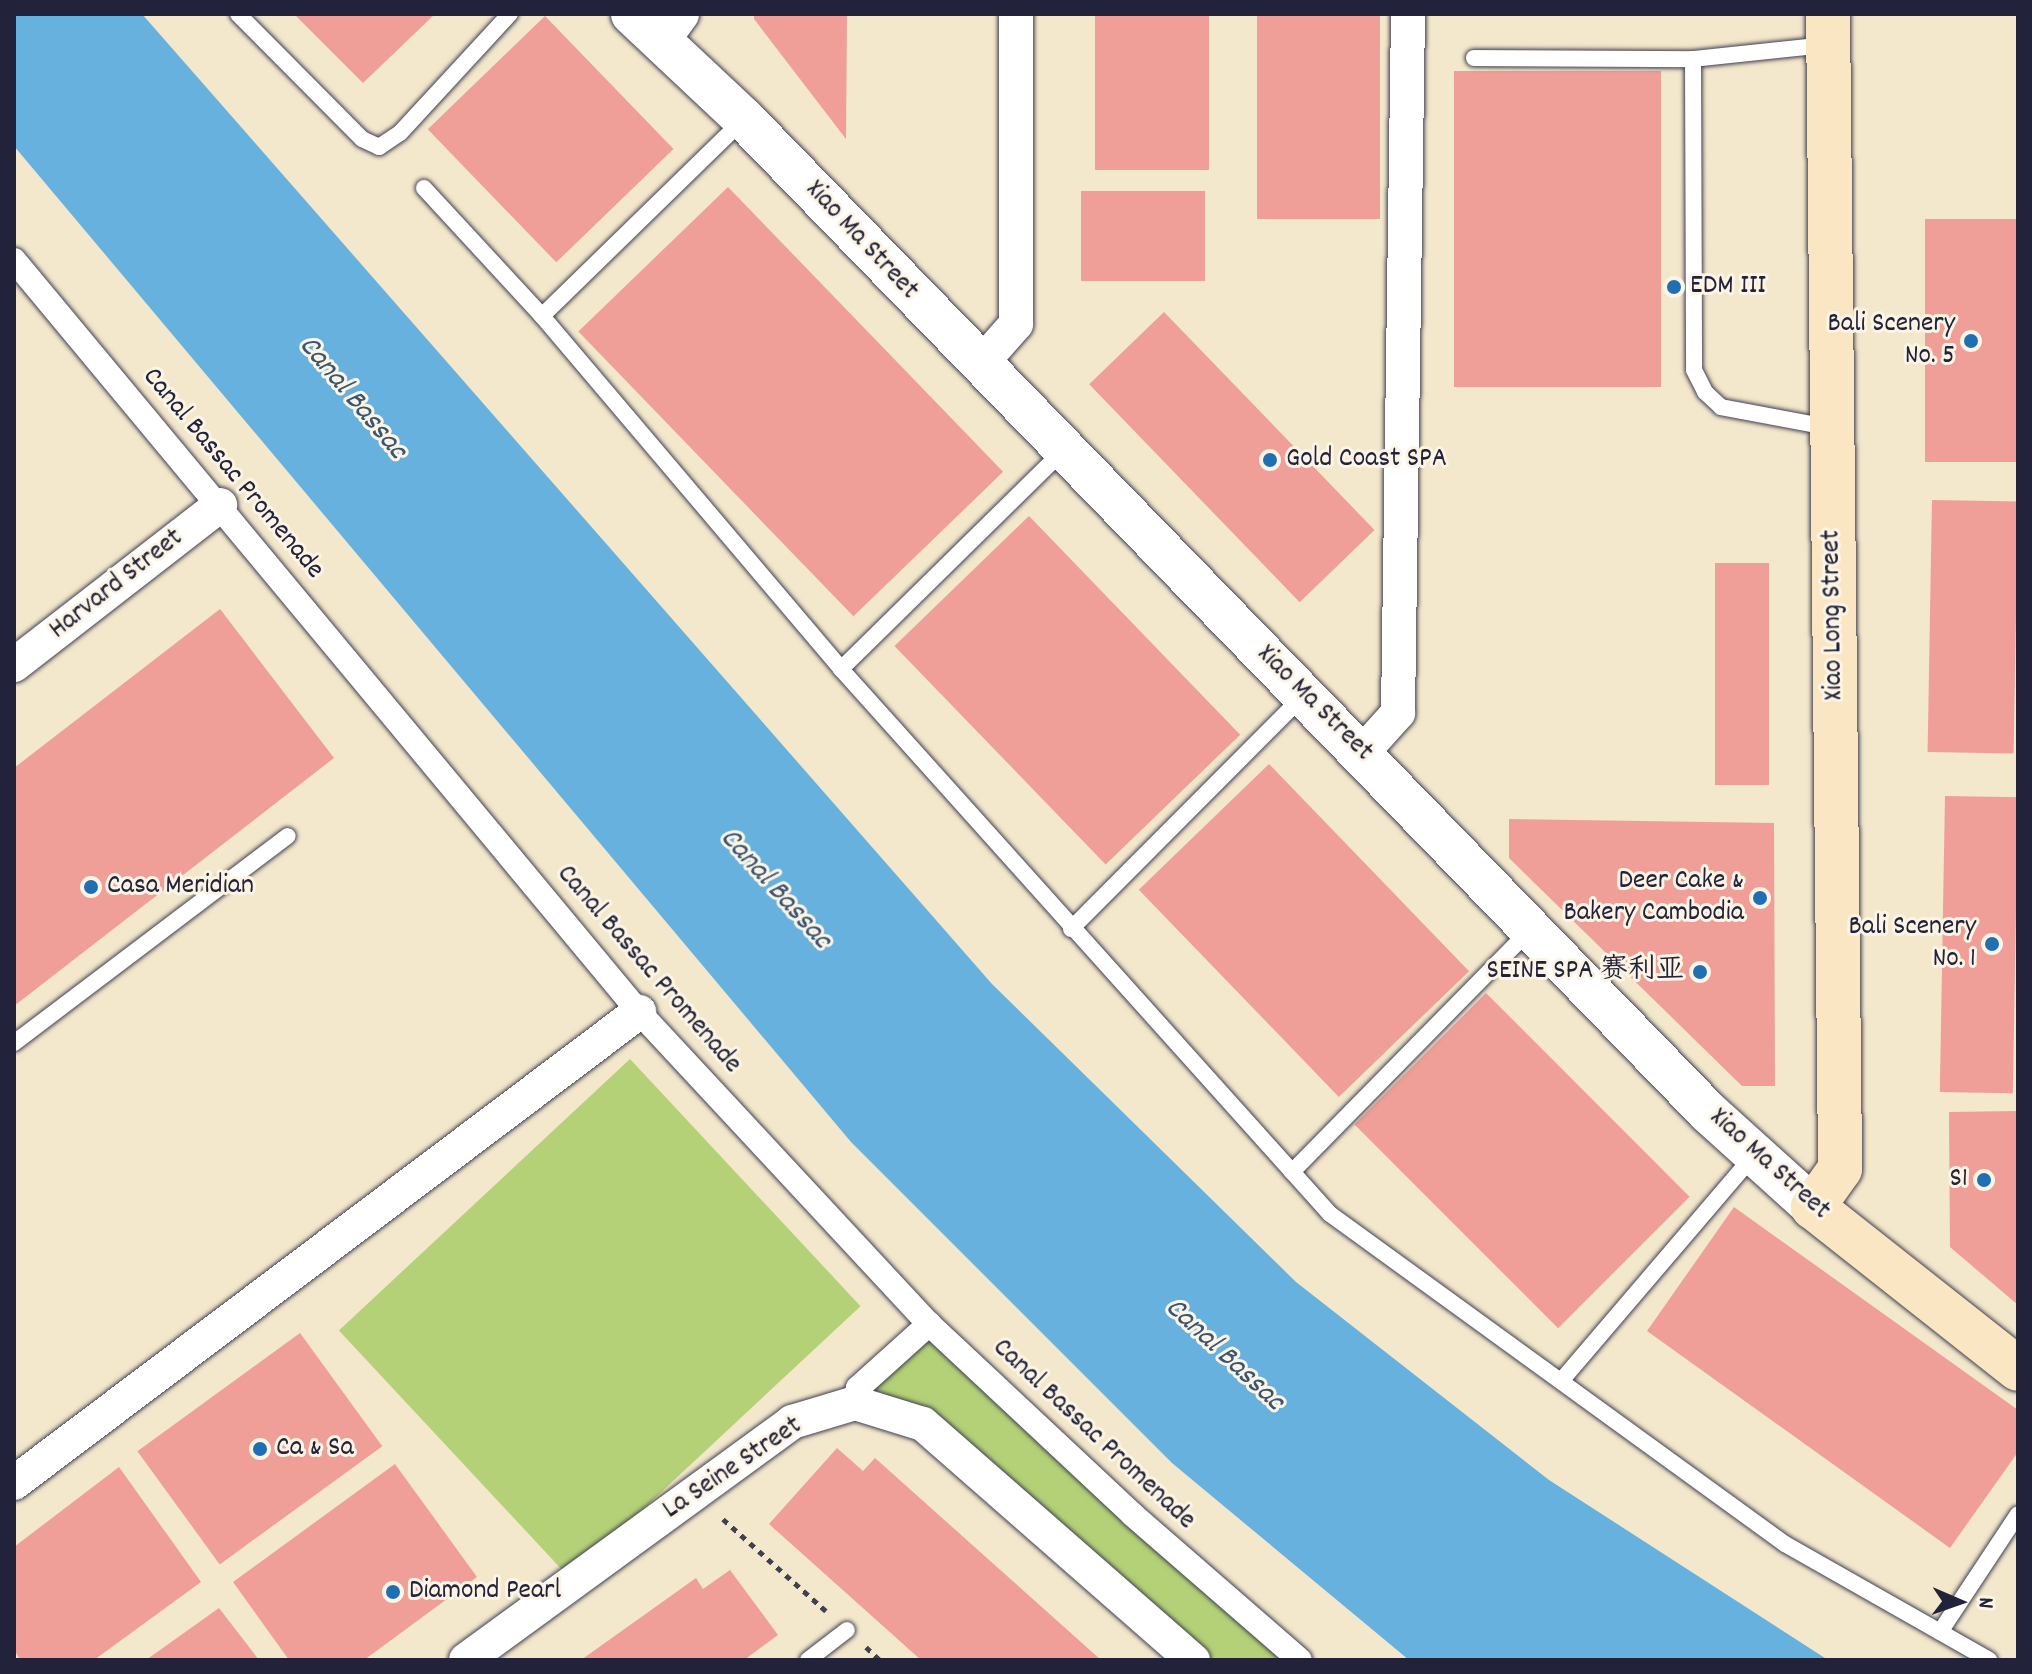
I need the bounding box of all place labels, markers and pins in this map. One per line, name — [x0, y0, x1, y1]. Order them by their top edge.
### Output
place label: EDM III — [1690, 270, 1766, 304]
marker: EDM III — [1665, 278, 1683, 296]
place label: Bali Scenery No. 5 — [1827, 308, 1955, 374]
marker: Bali Scenery No. 5 — [1962, 332, 1980, 350]
place label: Gold Coast SPA — [1286, 443, 1447, 477]
marker: Gold Coast SPA — [1261, 451, 1279, 469]
place label: Deer Cake & Bakery Cambodia — [1563, 865, 1744, 931]
place label: Casa Meridian — [107, 870, 254, 904]
marker: Casa Meridian — [82, 878, 100, 896]
marker: Deer Cake & Bakery Cambodia — [1751, 889, 1769, 907]
place label: Bali Scenery No. 1 — [1848, 911, 1976, 977]
marker: Bali Scenery No. 1 — [1983, 935, 2001, 953]
place label: SEINE SPA 赛利亚 — [1487, 955, 1684, 989]
marker: SEINE SPA 赛利亚 — [1691, 963, 1709, 981]
place label: S1 — [1950, 1163, 1968, 1197]
marker: S1 — [1975, 1171, 1993, 1189]
place label: Ca & Sa — [276, 1432, 354, 1466]
marker: Ca & Sa — [251, 1440, 269, 1458]
place label: Diamond Pearl — [409, 1575, 561, 1609]
marker: Diamond Pearl — [384, 1583, 402, 1601]

